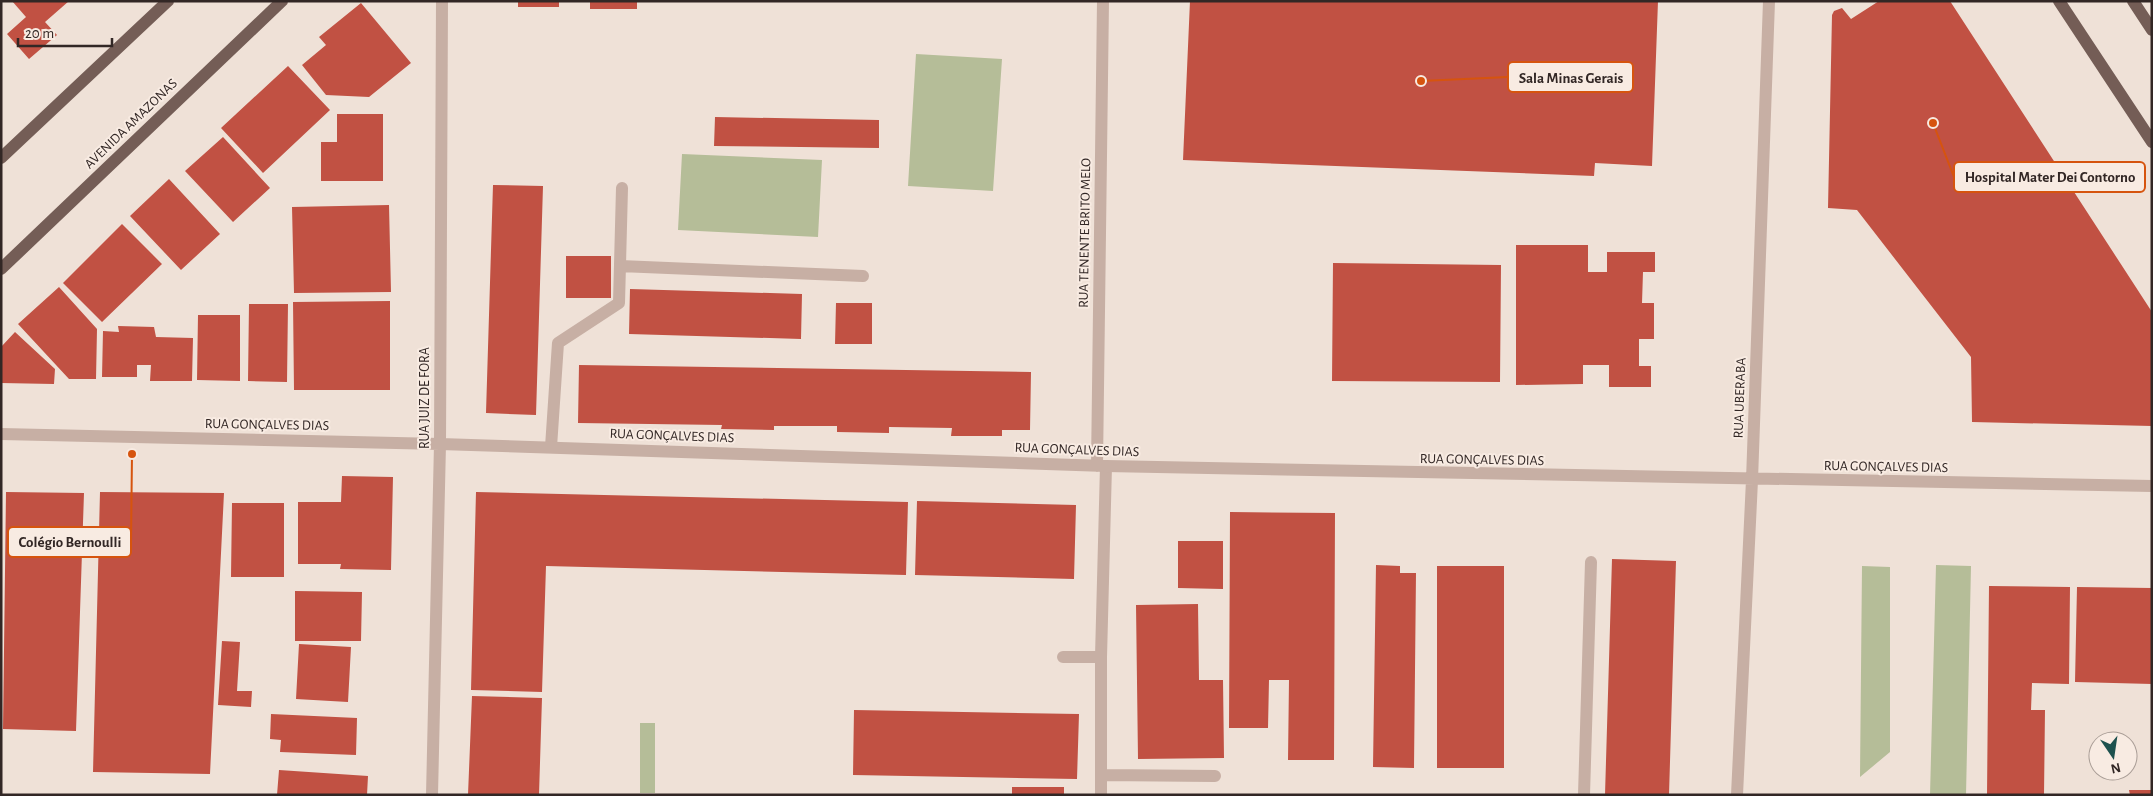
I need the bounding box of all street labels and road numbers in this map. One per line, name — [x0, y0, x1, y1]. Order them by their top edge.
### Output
street label: AVENIDA AMAZONAS — [82, 76, 180, 172]
street label: RUA TENENTE BRITO MELO — [1077, 158, 1093, 308]
street label: RUA JUIZ DE FORA — [418, 347, 432, 449]
street label: RUA UBERABA — [1732, 357, 1748, 439]
street label: RUA GONÇALVES DIAS — [205, 417, 329, 433]
street label: RUA GONÇALVES DIAS — [609, 427, 735, 445]
street label: RUA GONÇALVES DIAS — [1014, 441, 1140, 459]
street label: RUA GONÇALVES DIAS — [1420, 452, 1544, 468]
street label: RUA GONÇALVES DIAS — [1824, 459, 1948, 475]

